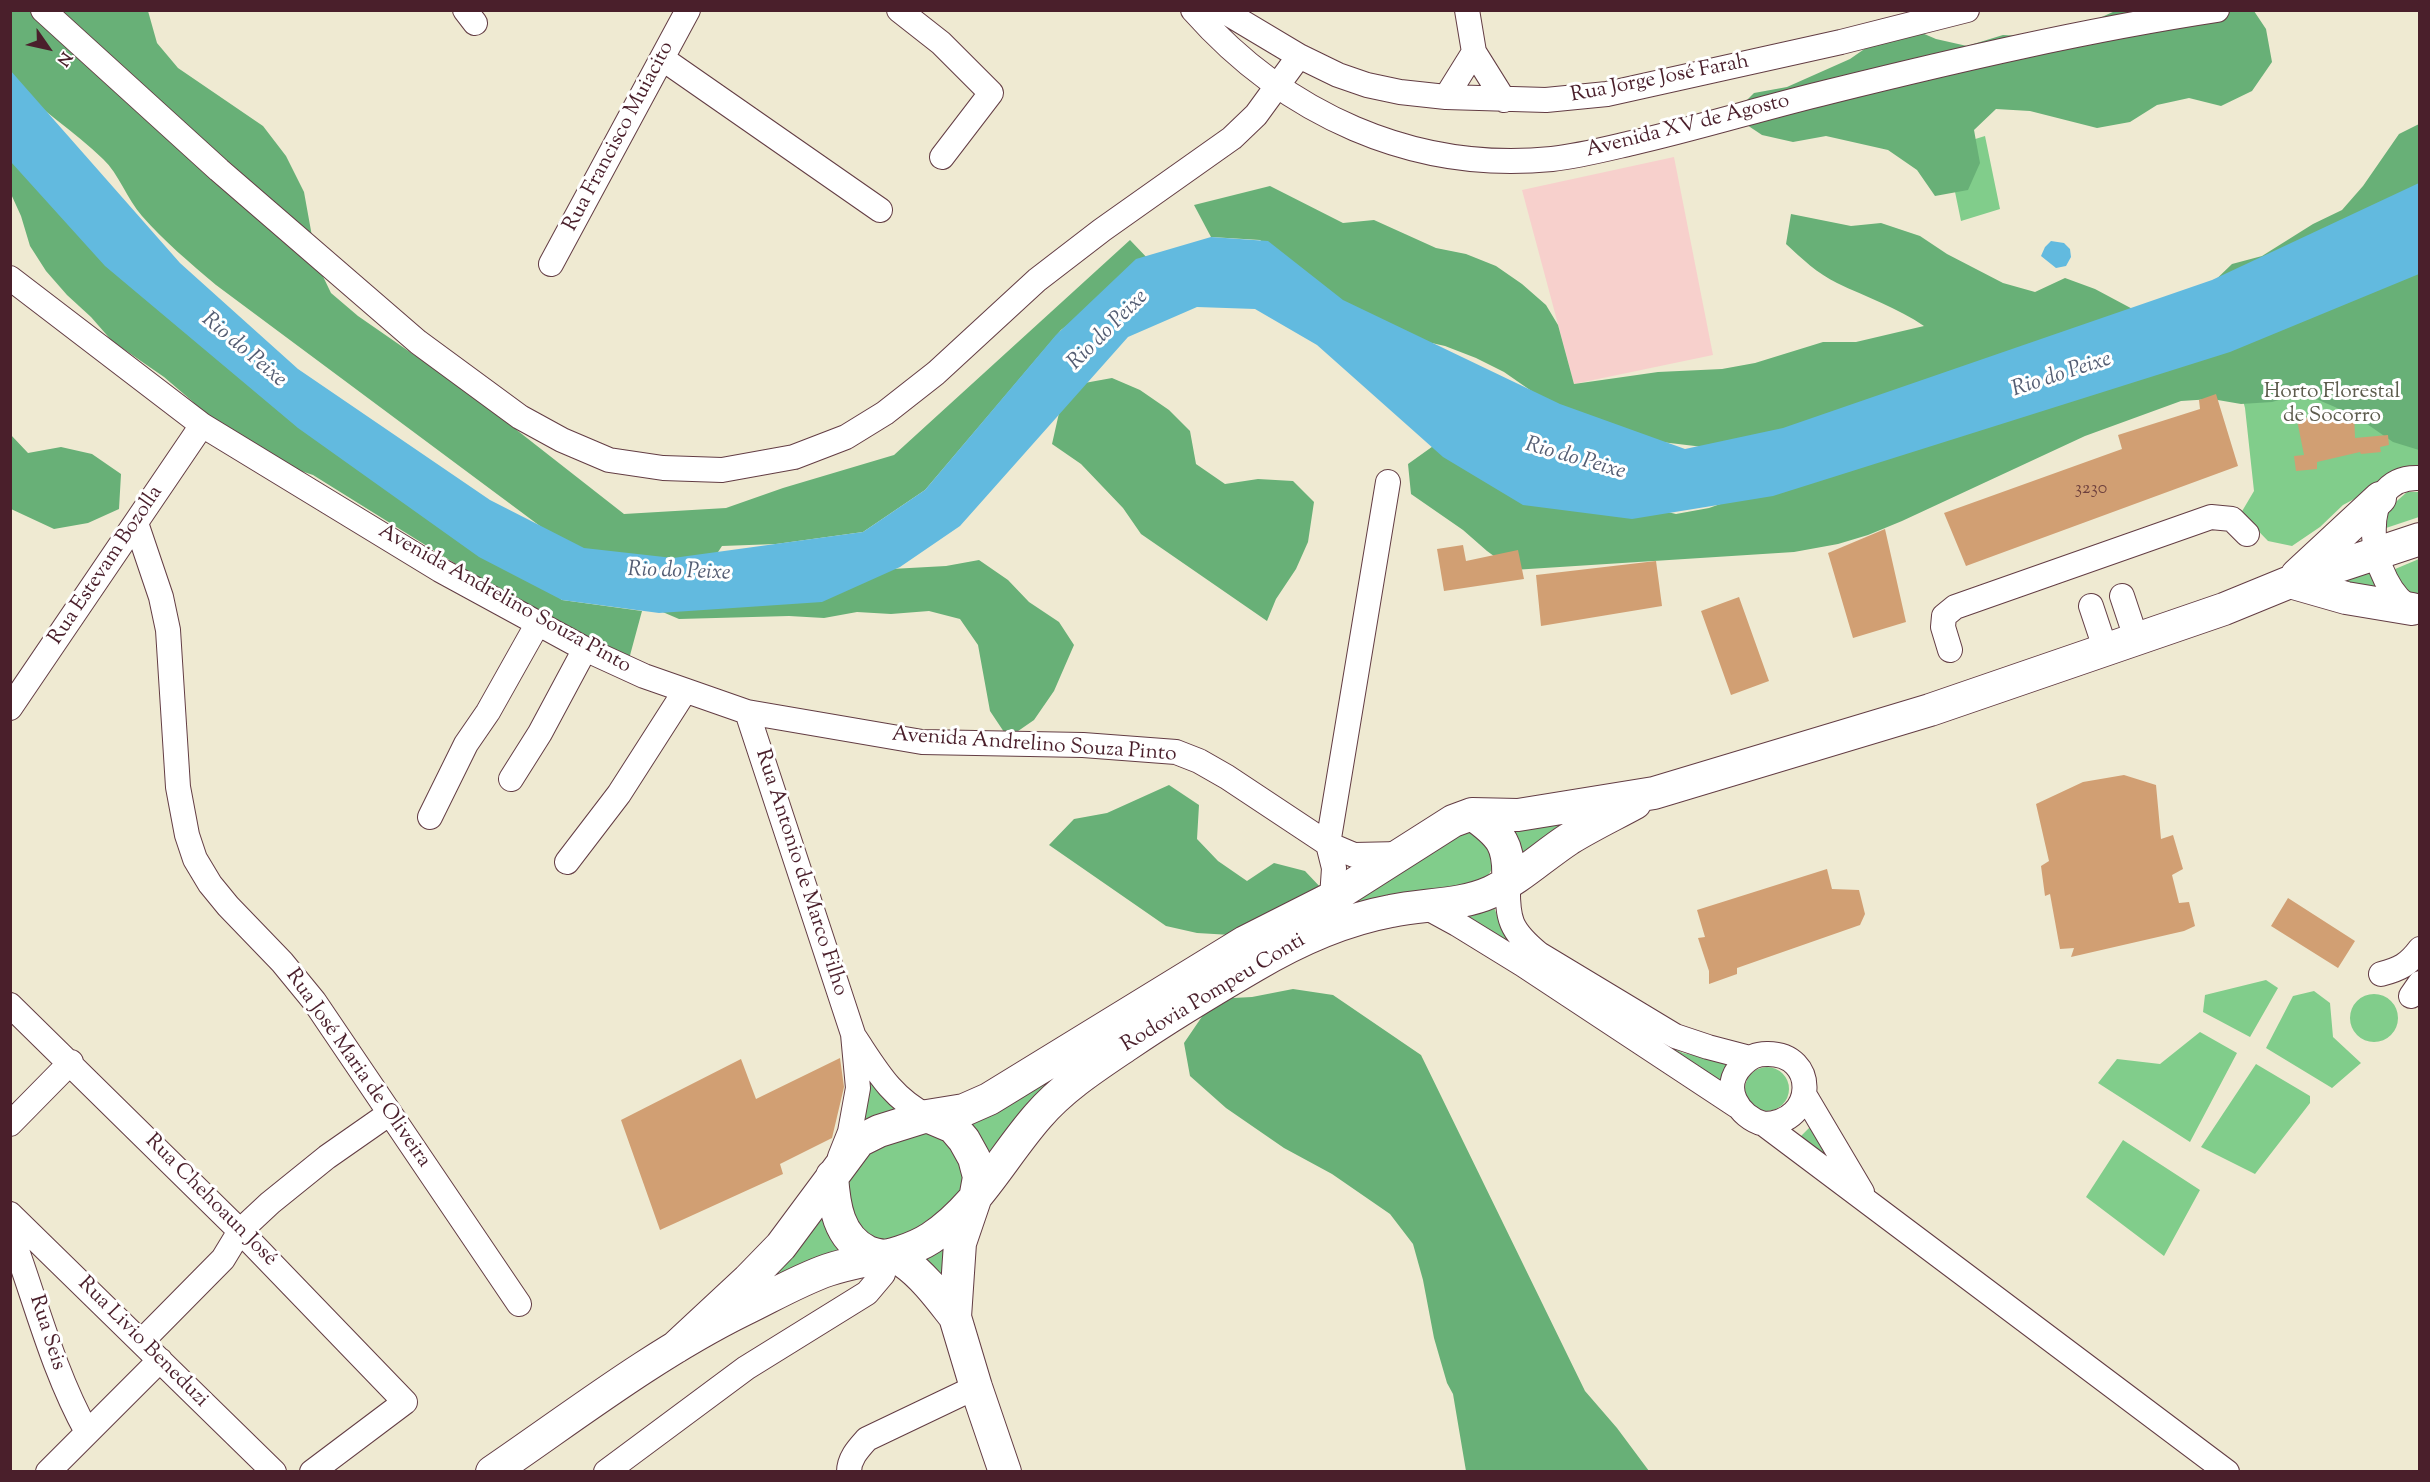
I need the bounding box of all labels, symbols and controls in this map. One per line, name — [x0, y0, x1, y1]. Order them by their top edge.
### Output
north arrow — [18, 18, 78, 78]
street label: Rua Francisco Muiacito — [559, 38, 681, 236]
text: N — [50, 47, 76, 70]
street label: Rua Jorge José Farah — [1569, 50, 1751, 110]
street label: Avenida XV de Agosto — [1584, 90, 1792, 164]
water label: Rio do Peixe — [1063, 285, 1155, 377]
water label: Rio do Peixe — [195, 308, 291, 394]
water label: Rio do Peixe — [2009, 348, 2115, 404]
park label: Horto Florestal de Socorro — [2264, 380, 2400, 430]
water label: Rio do Peixe — [1522, 433, 1628, 487]
house number: 3230 — [2075, 479, 2107, 501]
street label: Rua Estevam Bozolla — [44, 482, 170, 650]
street label: Avenida Andrelino Souza Pinto — [373, 520, 635, 680]
water label: Rio do Peixe — [627, 558, 731, 588]
street label: Avenida Andrelino Souza Pinto — [891, 723, 1177, 769]
street label: Rua Antonio de Marco Filho — [748, 747, 852, 999]
street label: Rodovia Pompeu Conti — [1117, 929, 1311, 1059]
street label: Rua José Maria de Oliveira — [279, 965, 435, 1173]
street label: Rua Chehoaun José — [138, 1129, 282, 1273]
street label: Rua Livio Beneduzi — [71, 1272, 213, 1414]
street label: Rua Seis — [22, 1292, 70, 1374]

